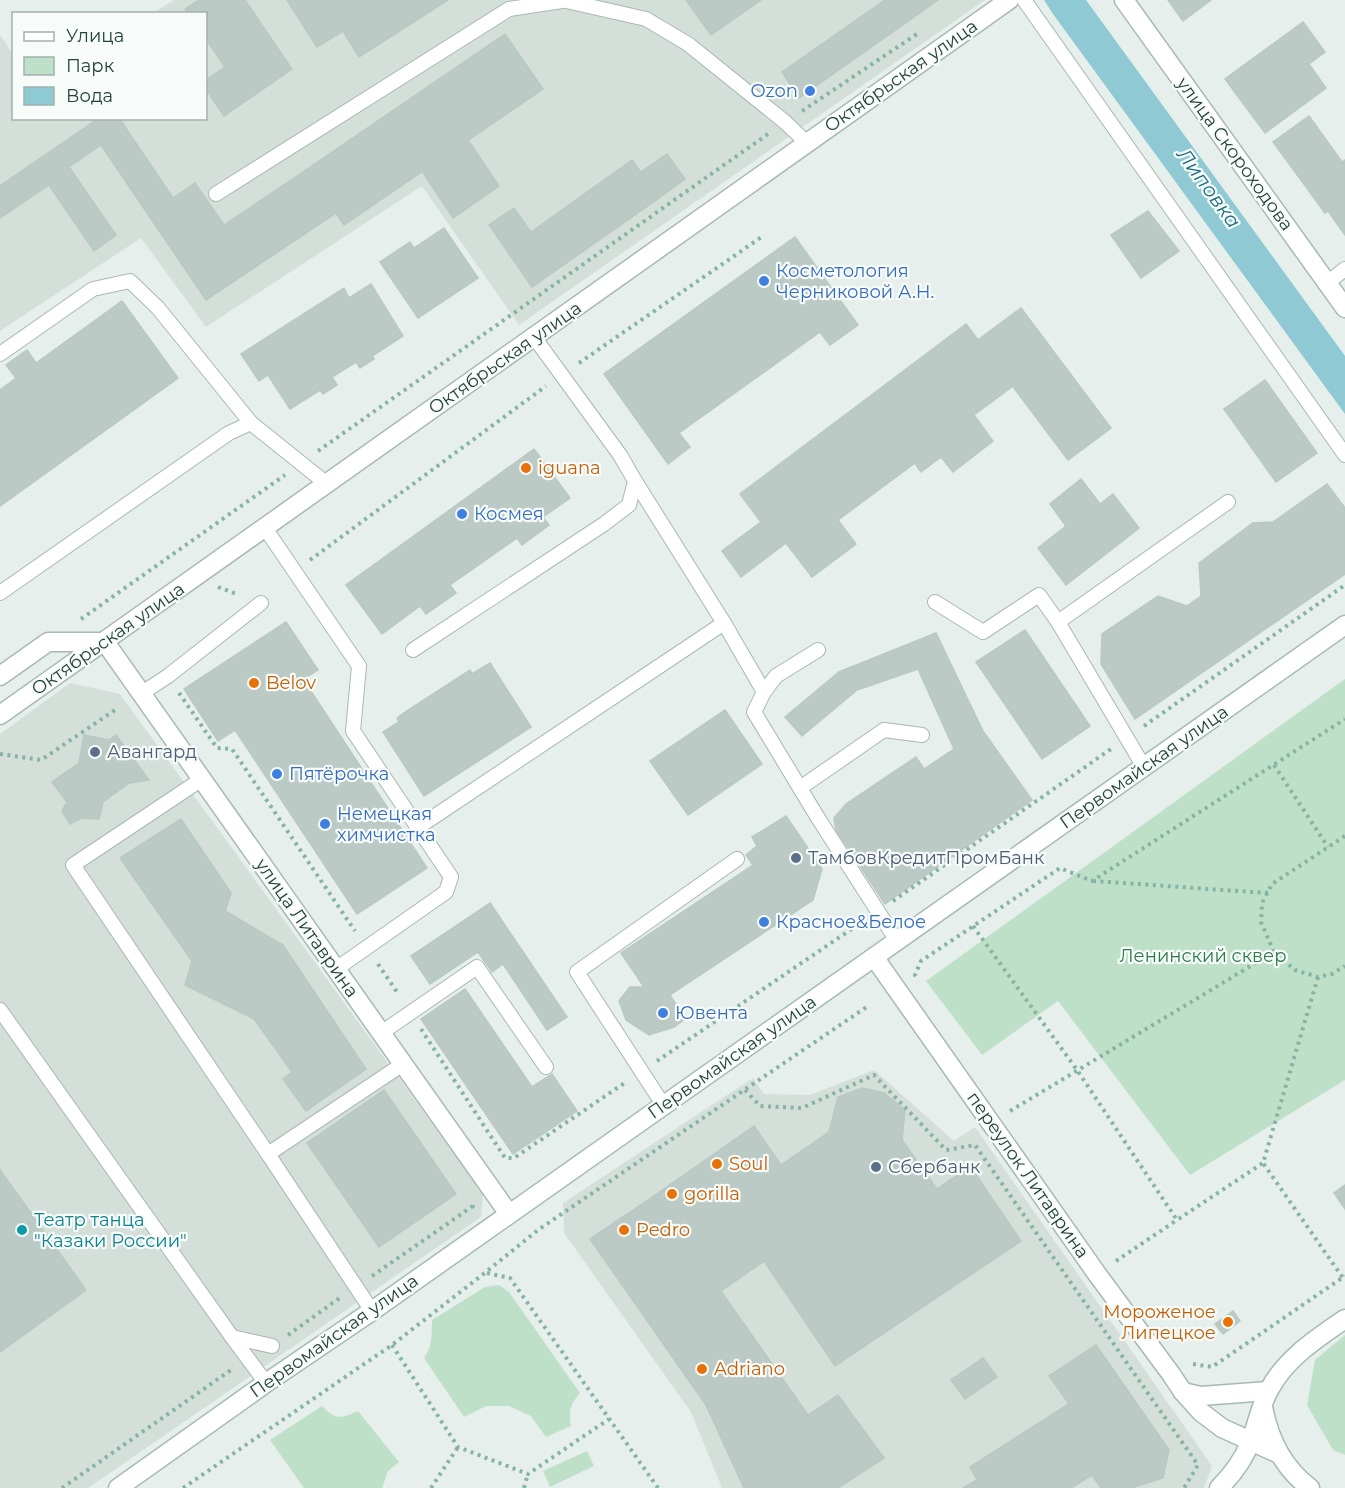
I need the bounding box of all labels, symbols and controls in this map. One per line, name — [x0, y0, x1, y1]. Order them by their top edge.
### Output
legend — [12, 12, 207, 120]
street label: Октябрьская улица — [820, 15, 982, 137]
text: Улица — [66, 25, 124, 47]
text: Парк — [66, 55, 115, 77]
street label: улица Скороходова — [1171, 72, 1298, 235]
place label: Ozon — [750, 80, 798, 102]
marker: Ozon — [803, 84, 817, 98]
text: Вода — [66, 85, 113, 107]
water label: Липовка — [1171, 143, 1246, 233]
place label: Косметология Черниковой А.Н. — [776, 260, 934, 303]
marker: Косметология Черниковой А.Н. — [757, 274, 771, 288]
street label: Октябрьская улица — [424, 297, 586, 419]
place label: iguana — [538, 457, 601, 479]
marker: iguana — [519, 461, 533, 475]
place label: Космея — [474, 503, 544, 525]
marker: Космея — [455, 507, 469, 521]
street label: Октябрьская улица — [27, 578, 189, 700]
place label: Belov — [266, 672, 316, 694]
marker: Belov — [247, 676, 261, 690]
street label: Первомайская улица — [1056, 700, 1232, 834]
place label: Авангард — [107, 741, 197, 763]
marker: Авангард — [88, 745, 102, 759]
place label: Пятёрочка — [289, 763, 389, 785]
marker: Пятёрочка — [270, 767, 284, 781]
place label: Немецкая химчистка — [337, 803, 435, 846]
marker: Немецкая химчистка — [318, 817, 332, 831]
place label: ТамбовКредитПромБанк — [808, 847, 1045, 869]
marker: ТамбовКредитПромБанк — [789, 851, 803, 865]
street label: улица Литаврина — [250, 853, 363, 1002]
place label: Красное&Белое — [776, 911, 926, 933]
marker: Красное&Белое — [757, 915, 771, 929]
park label: Ленинский сквер — [1119, 945, 1287, 967]
street label: Первомайская улица — [644, 990, 820, 1124]
place label: Ювента — [675, 1002, 748, 1024]
marker: Ювента — [656, 1006, 670, 1020]
street label: переулок Литаврина — [962, 1088, 1094, 1262]
place label: Soul — [729, 1153, 768, 1175]
place label: Сбербанк — [888, 1156, 981, 1178]
marker: Soul — [710, 1157, 724, 1171]
marker: Сбербанк — [869, 1160, 883, 1174]
place label: gorilla — [684, 1183, 740, 1205]
marker: gorilla — [665, 1187, 679, 1201]
place label: Театр танца "Казаки России" — [34, 1209, 187, 1252]
place label: Pedro — [636, 1219, 690, 1241]
marker: Театр танца "Казаки России" — [15, 1223, 29, 1237]
marker: Pedro — [617, 1223, 631, 1237]
street label: Первомайская улица — [246, 1269, 422, 1403]
place label: Мороженое Липецкое — [1103, 1301, 1216, 1344]
marker: Мороженое Липецкое — [1221, 1315, 1235, 1329]
place label: Adriano — [714, 1358, 785, 1380]
marker: Adriano — [695, 1362, 709, 1376]

